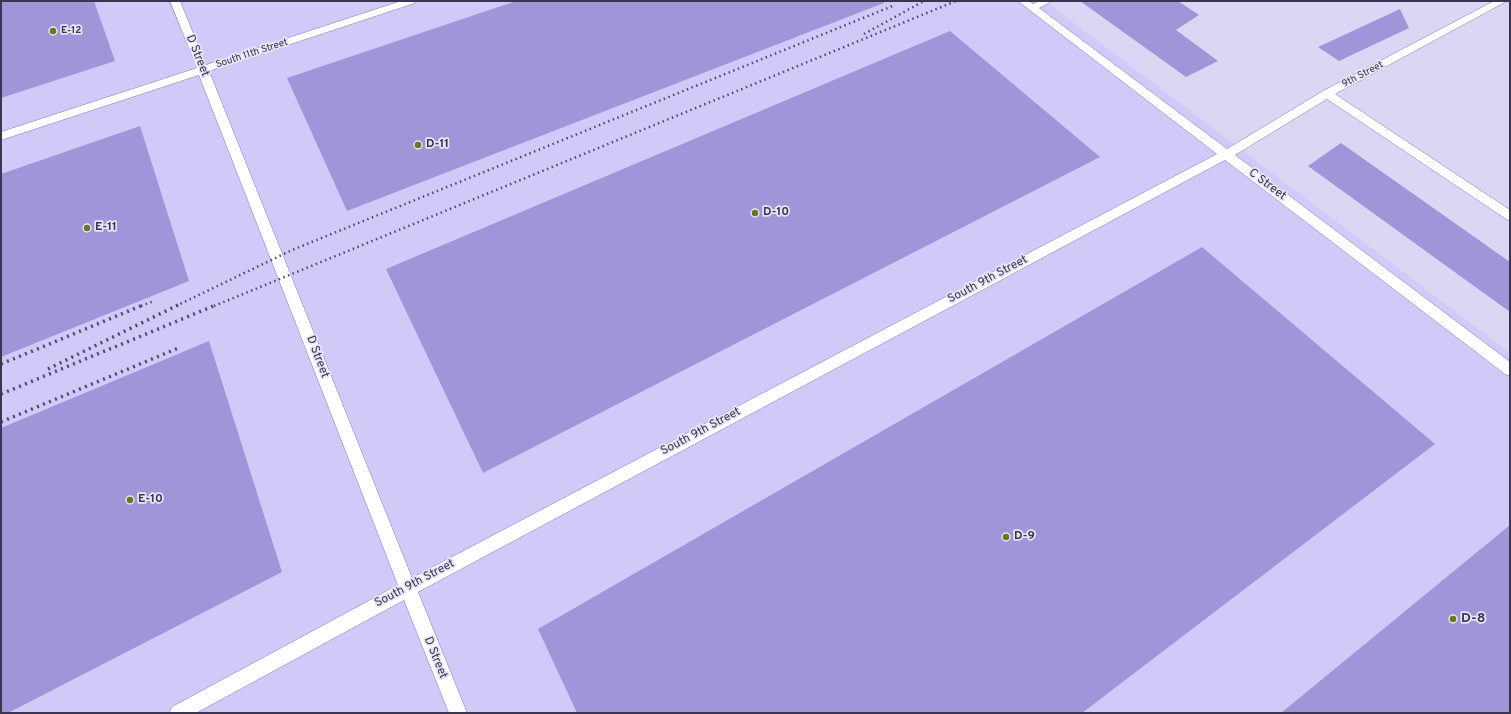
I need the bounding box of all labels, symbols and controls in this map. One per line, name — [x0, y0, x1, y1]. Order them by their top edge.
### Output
place label: E-12 — [61, 25, 81, 37]
marker: E-12 — [48, 26, 58, 36]
street label: D Street — [182, 33, 212, 79]
street label: South 11th Street — [214, 37, 290, 71]
street label: 9th Street — [1340, 59, 1386, 91]
place label: D-11 — [426, 138, 449, 152]
marker: D-11 — [413, 140, 423, 150]
street label: C Street — [1245, 166, 1289, 204]
place label: D-10 — [763, 206, 789, 220]
marker: D-10 — [750, 208, 760, 218]
place label: E-11 — [95, 221, 117, 235]
marker: E-11 — [82, 223, 92, 233]
street label: South 9th Street — [946, 253, 1030, 307]
street label: D Street — [302, 334, 332, 380]
street label: South 9th Street — [659, 405, 743, 459]
place label: E-10 — [138, 493, 163, 507]
marker: E-10 — [125, 495, 135, 505]
place label: D-9 — [1014, 530, 1035, 544]
marker: D-9 — [1001, 532, 1011, 542]
street label: South 9th Street — [373, 557, 457, 611]
place label: D-8 — [1461, 611, 1486, 627]
marker: D-8 — [1448, 614, 1458, 624]
street label: D Street — [420, 635, 450, 681]

